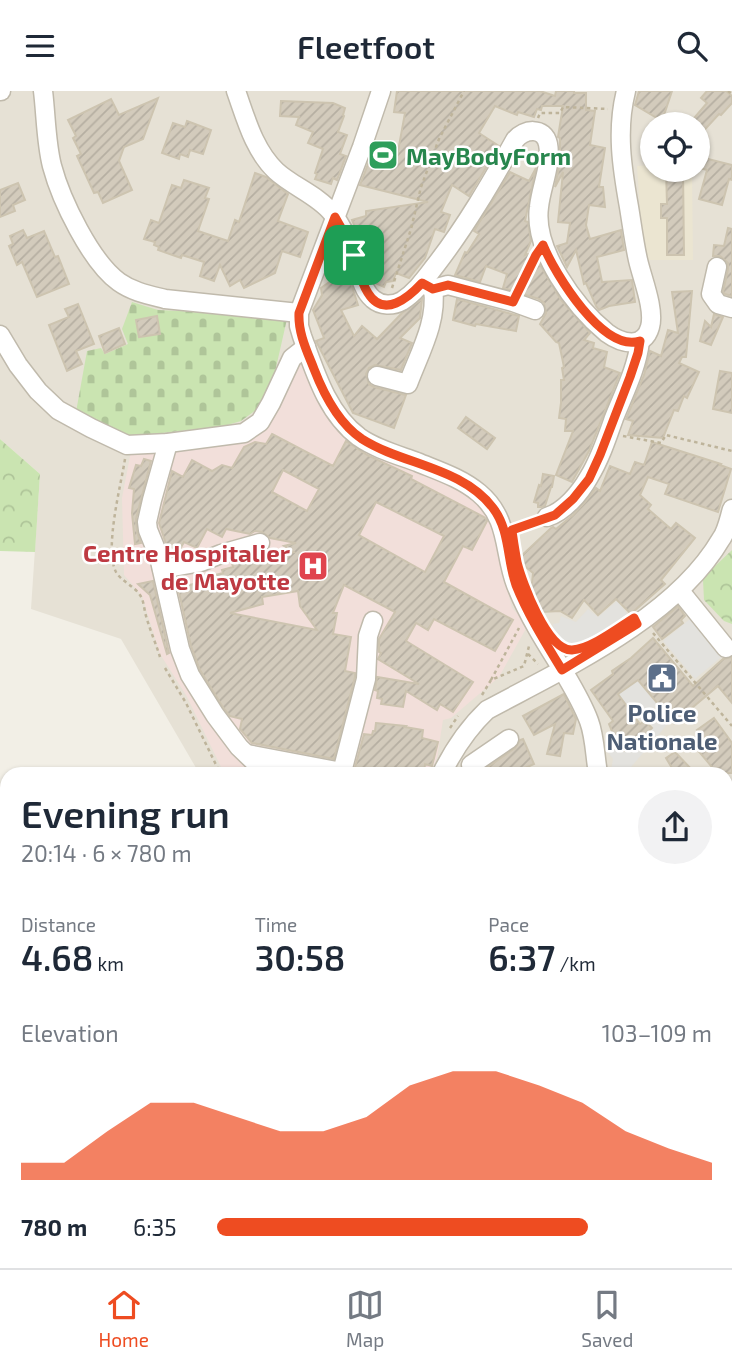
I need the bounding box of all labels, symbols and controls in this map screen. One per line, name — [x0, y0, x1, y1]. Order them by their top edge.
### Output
icon: menu — [21, 27, 59, 65]
text: Fleetfoot — [297, 27, 435, 65]
icon: search — [673, 27, 711, 65]
map controls — [640, 112, 710, 182]
button: locate — [640, 112, 710, 182]
sports icon: MayBodyForm — [366, 138, 400, 172]
place label: MayBodyForm — [406, 141, 571, 170]
pin — [324, 225, 384, 285]
icon: arrive — [335, 236, 373, 274]
place label: Centre Hospitalier de Mayotte — [83, 538, 291, 595]
hospital icon: Centre Hospitalier de Mayotte — [296, 549, 330, 583]
public building icon: Police Nationale — [645, 661, 679, 695]
place label: Police Nationale — [606, 698, 718, 755]
text: Evening run — [21, 790, 230, 836]
button: share — [638, 790, 712, 864]
text: 20:14 · 6 × 780 m — [21, 839, 192, 867]
text: Distance — [21, 913, 96, 936]
text: Time — [255, 913, 297, 936]
text: Pace — [488, 913, 529, 936]
text: 4.68 — [21, 936, 93, 978]
text: 30:58 — [255, 936, 345, 978]
text: 6:37 — [488, 936, 555, 978]
text: km — [93, 952, 124, 975]
text: /km — [555, 952, 596, 975]
text: Elevation — [21, 1019, 119, 1047]
text: 103–109 m — [602, 1019, 712, 1047]
text: 780 m — [21, 1213, 87, 1241]
text: 6:35 — [133, 1213, 177, 1241]
tab: Home — [99, 1286, 149, 1351]
tab: Map — [346, 1286, 384, 1351]
tab: Saved — [581, 1286, 633, 1351]

